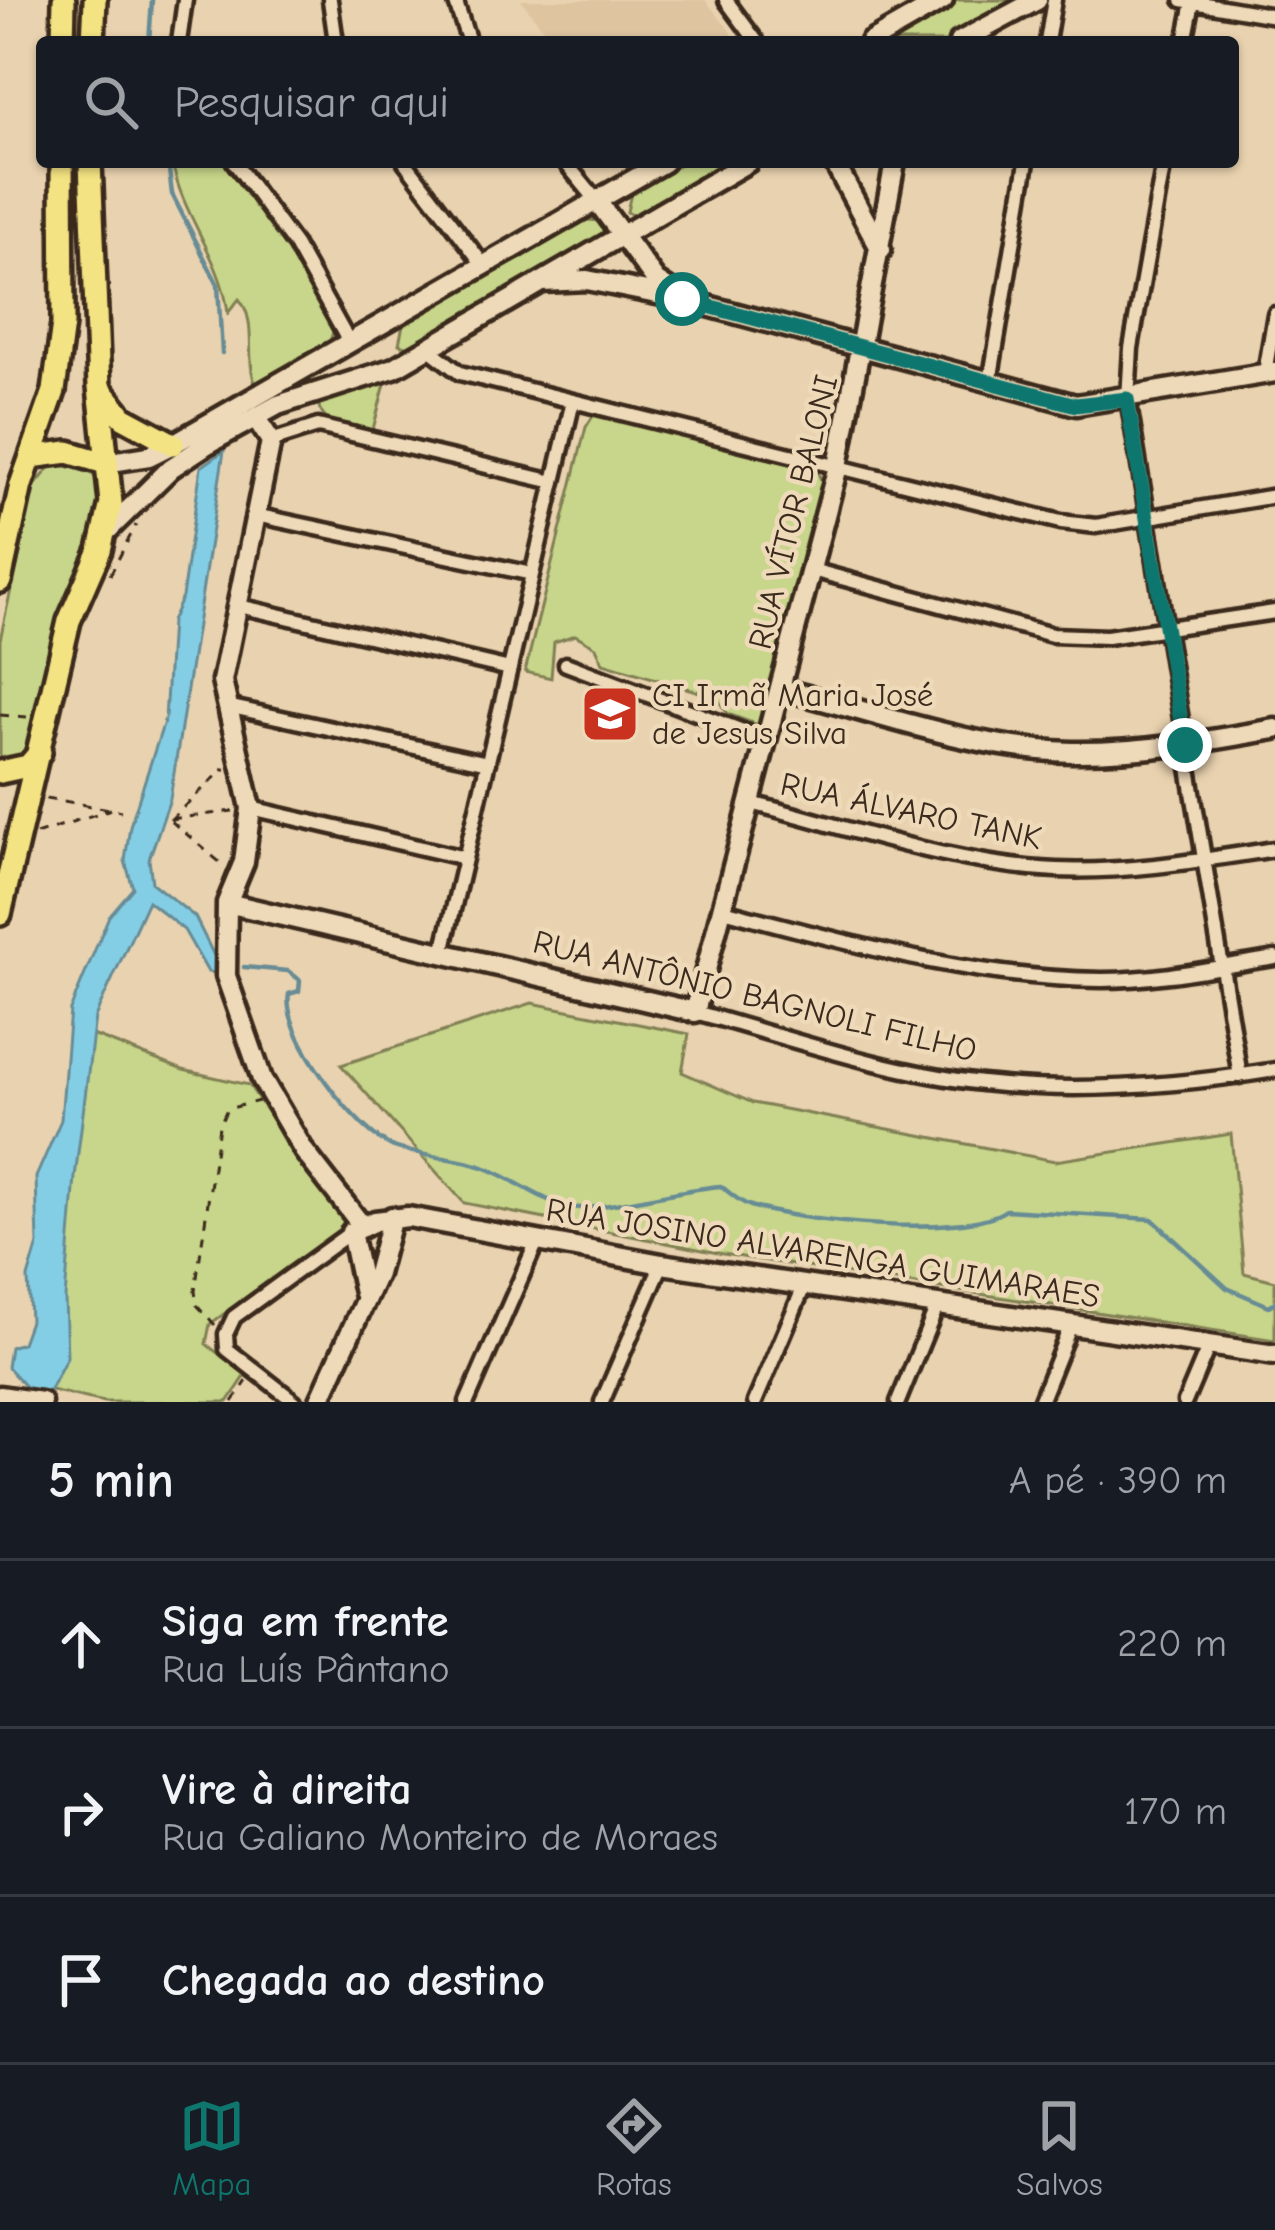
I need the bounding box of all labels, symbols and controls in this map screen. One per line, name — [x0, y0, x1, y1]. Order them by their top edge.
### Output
search box — [36, 36, 1239, 168]
icon: search — [78, 69, 144, 135]
text: Pesquisar aqui — [174, 76, 449, 128]
route start — [655, 272, 709, 326]
street label: RUA VÍTOR BALONI — [741, 371, 845, 653]
place label: CI Irmã Maria José de Jesus Silva — [652, 676, 933, 752]
school or university icon: CI Irmã Maria José de Jesus Silva — [579, 683, 641, 745]
route end — [1158, 718, 1212, 772]
street label: RUA ÁLVARO TANK — [777, 765, 1045, 857]
street label: RUA ANTÔNIO BAGNOLI FILHO — [529, 922, 981, 1070]
street label: RUA JOSINO ALVARENGA GUIMARAES — [543, 1190, 1103, 1316]
text: 5 min — [48, 1451, 174, 1510]
text: A pé · 390 m — [1009, 1458, 1227, 1503]
text: Siga em frente — [162, 1595, 449, 1647]
icon: ahead — [48, 1611, 114, 1677]
text: 220 m — [1117, 1621, 1227, 1666]
text: Rua Luís Pântano — [162, 1647, 450, 1692]
text: Vire à direita — [162, 1763, 412, 1815]
icon: right — [48, 1779, 114, 1845]
text: 170 m — [1124, 1789, 1227, 1834]
text: Rua Galiano Monteiro de Moraes — [162, 1815, 718, 1860]
icon: arrive — [48, 1947, 114, 2013]
text: Chegada ao destino — [162, 1954, 545, 2006]
tab: Mapa — [172, 2093, 251, 2203]
tab: Rotas — [596, 2093, 672, 2203]
tab: Salvos — [1016, 2093, 1103, 2203]

